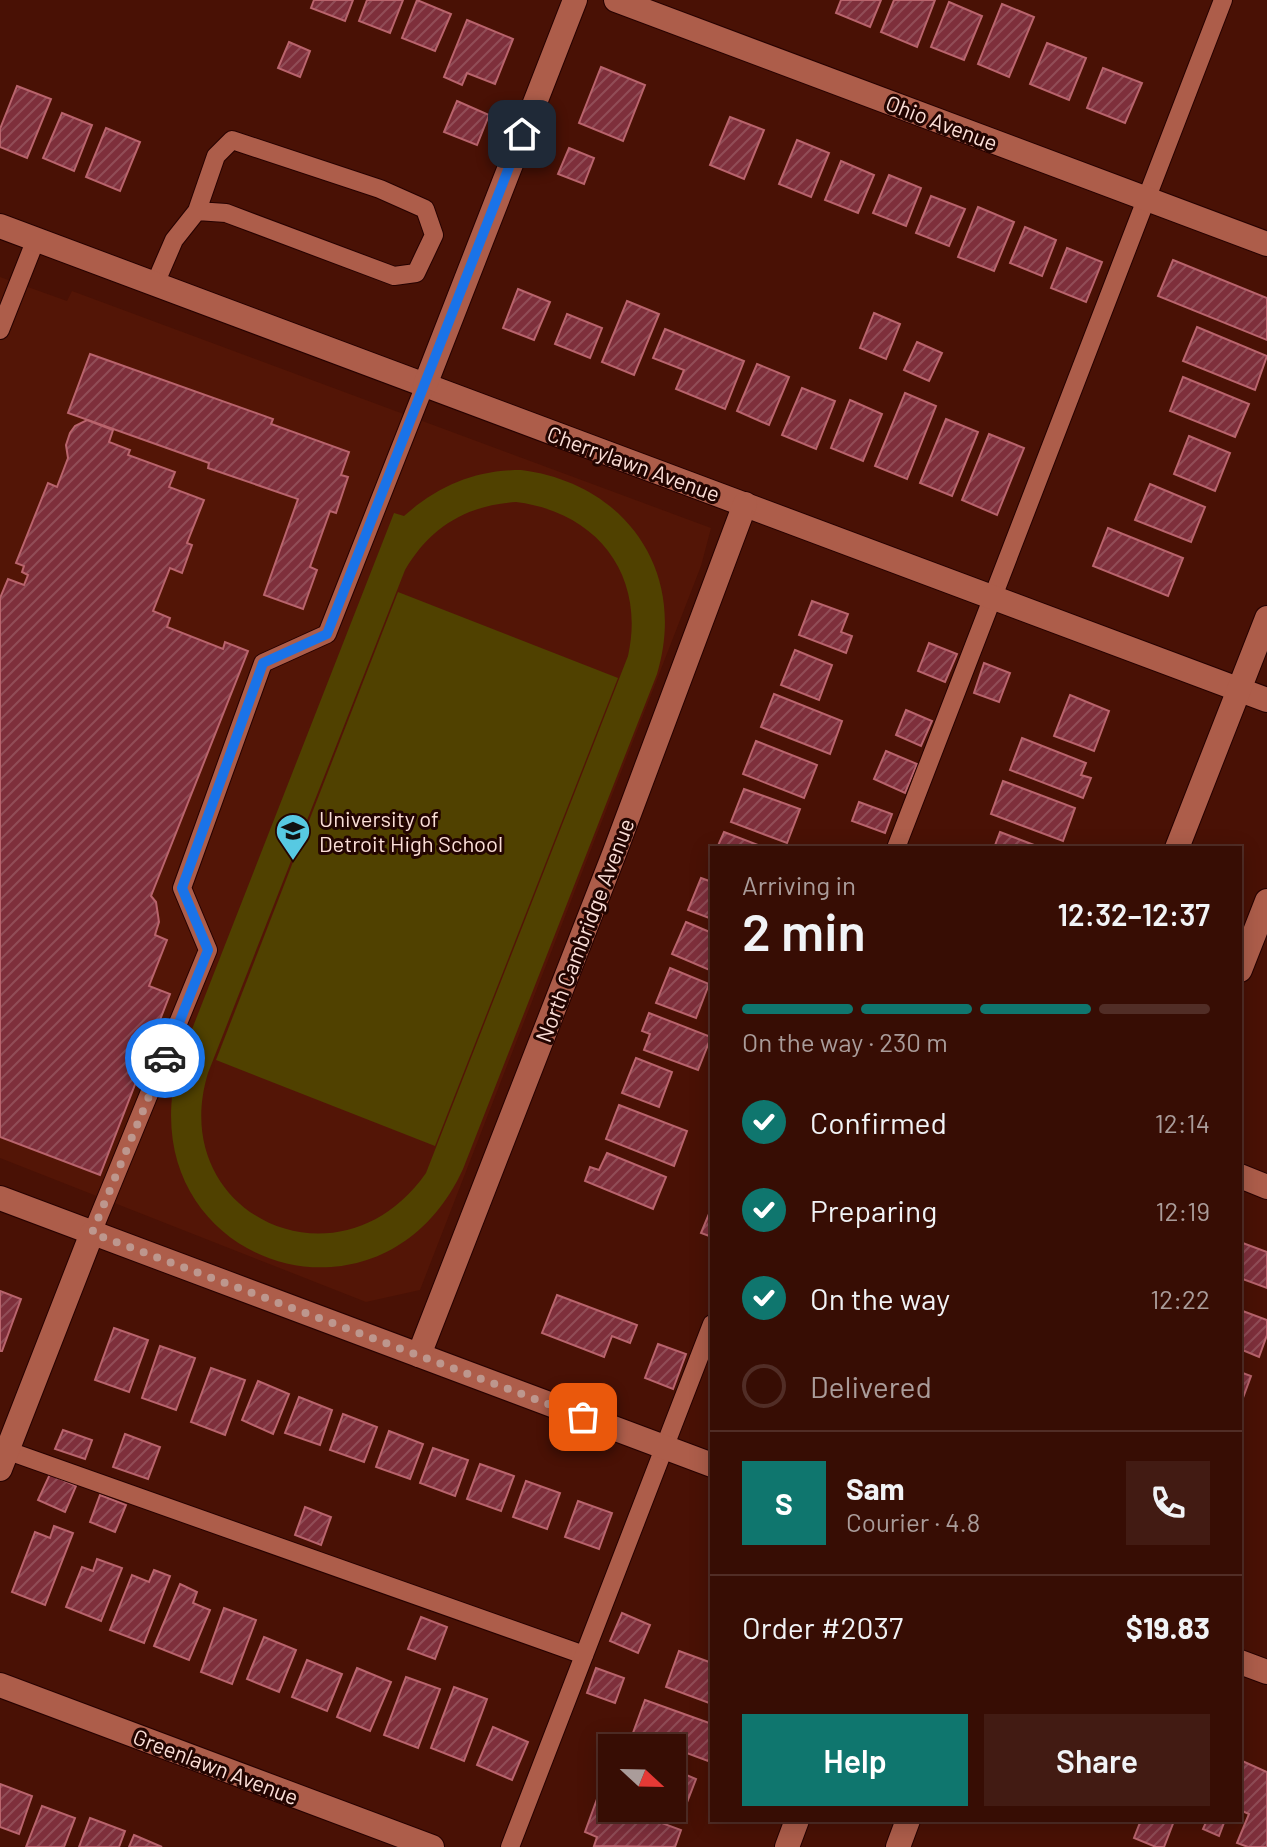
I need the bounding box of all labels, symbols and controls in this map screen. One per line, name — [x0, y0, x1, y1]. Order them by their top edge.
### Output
street label: Ohio Avenue — [883, 89, 1001, 155]
pin — [488, 100, 556, 168]
icon: home — [500, 112, 544, 156]
street label: Cherrylawn Avenue — [544, 420, 724, 506]
place label: University of Detroit High School — [319, 805, 503, 856]
school or university icon: University of Detroit High School — [274, 812, 312, 862]
street label: North Cambridge Avenue — [529, 814, 639, 1046]
text: Arriving in — [742, 869, 856, 900]
text: 12:32–12:37 — [1057, 896, 1210, 932]
text: 2 min — [742, 899, 866, 961]
courier — [125, 1018, 205, 1098]
text: On the way · 230 m — [742, 1026, 948, 1057]
icon: car — [143, 1036, 187, 1080]
icon: check — [742, 1100, 786, 1144]
text: Confirmed — [810, 1104, 947, 1140]
text: 12:14 — [1155, 1107, 1210, 1138]
icon: check — [742, 1188, 786, 1232]
text: Preparing — [810, 1192, 937, 1228]
text: 12:19 — [1156, 1195, 1210, 1226]
icon: check — [742, 1276, 786, 1320]
text: On the way — [810, 1280, 950, 1316]
text: 12:22 — [1150, 1283, 1210, 1314]
text: Delivered — [810, 1368, 932, 1404]
pin — [549, 1383, 617, 1451]
icon: bag — [561, 1395, 605, 1439]
button: phone — [1126, 1461, 1210, 1545]
text: Sam — [846, 1470, 905, 1506]
text: S — [775, 1485, 793, 1521]
text: Courier · 4.8 — [846, 1506, 980, 1537]
text: Order #2037 — [742, 1609, 903, 1645]
text: $19.83 — [1126, 1609, 1210, 1645]
button: Help — [742, 1714, 968, 1806]
button: Share — [984, 1714, 1210, 1806]
street label: Greenlawn Avenue — [130, 1723, 302, 1809]
north arrow — [598, 1734, 686, 1822]
map controls — [598, 1734, 686, 1822]

